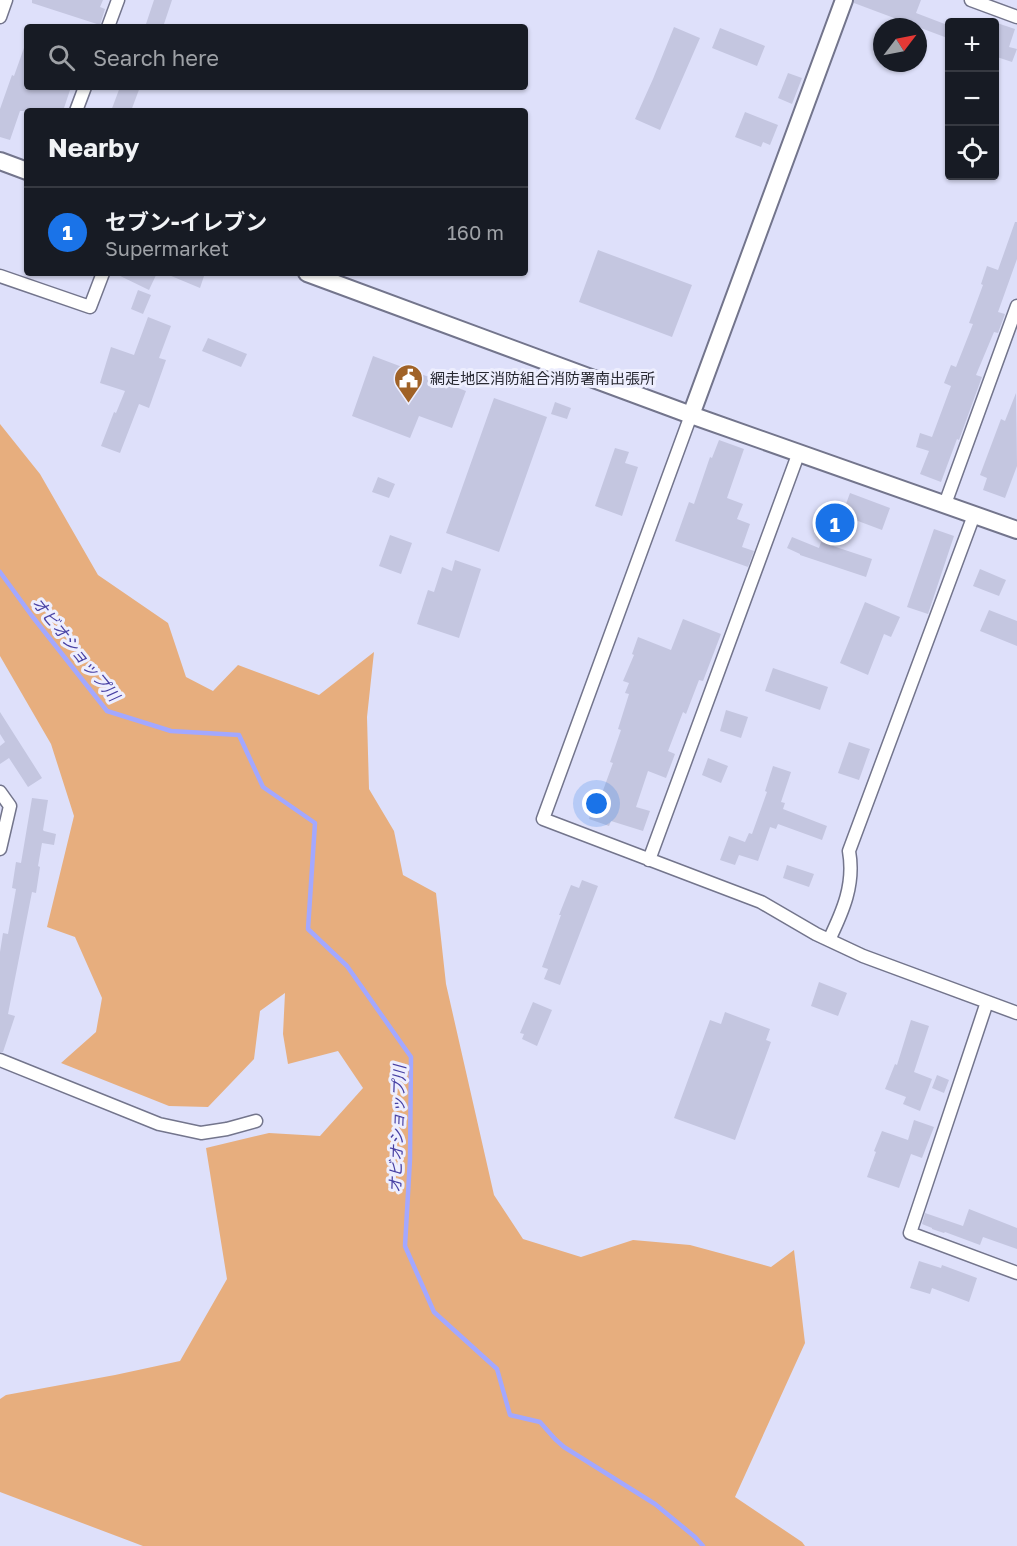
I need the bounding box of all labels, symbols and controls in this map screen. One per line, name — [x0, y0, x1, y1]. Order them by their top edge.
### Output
north arrow — [873, 18, 927, 72]
map controls — [945, 18, 999, 180]
button: + — [945, 18, 999, 72]
search box — [24, 24, 528, 90]
icon: search — [45, 41, 78, 74]
text: Search here — [93, 44, 219, 71]
button: − — [945, 72, 999, 126]
button: locate — [945, 126, 999, 180]
text: Nearby — [48, 132, 139, 163]
text: セブン-イレブン — [105, 208, 267, 235]
text: 1 — [62, 220, 73, 244]
text: 160 m — [447, 220, 504, 244]
text: Supermarket — [105, 236, 229, 260]
public building icon: 網走地区消防組合消防署南出張所 — [393, 362, 425, 404]
place label: 網走地区消防組合消防署南出張所 — [430, 369, 655, 387]
pin: 1 — [816, 500, 854, 546]
water label: オビオショップ川 — [28, 593, 125, 707]
your location — [582, 789, 611, 818]
water label: オビオショップ川 — [385, 1063, 409, 1193]

